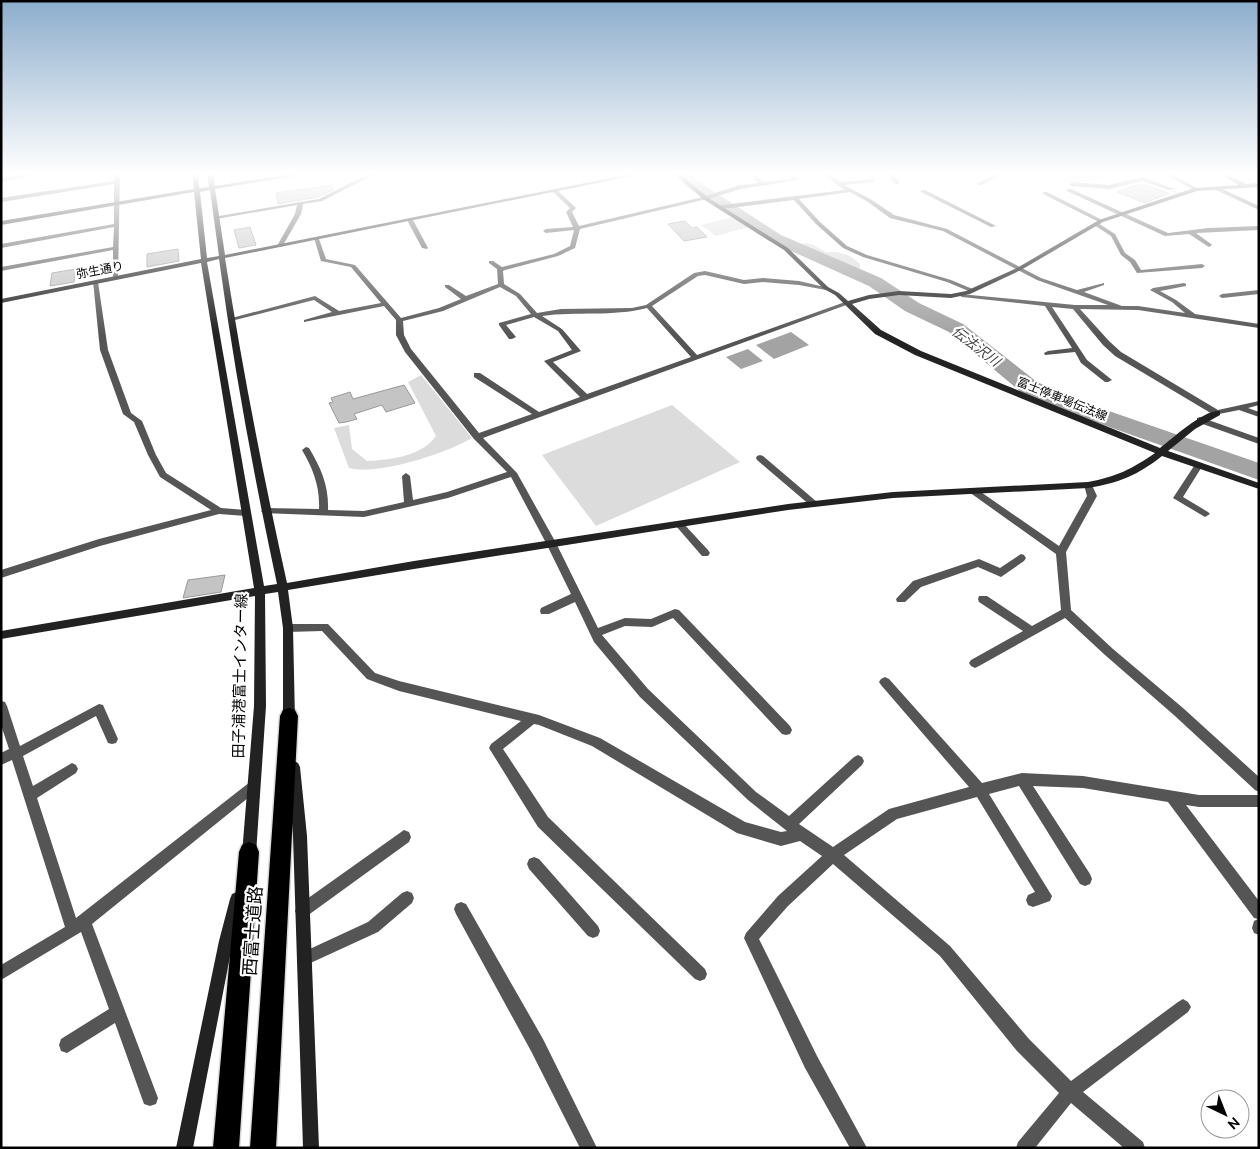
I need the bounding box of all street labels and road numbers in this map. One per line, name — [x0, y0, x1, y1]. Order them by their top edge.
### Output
street label: 弥生通り — [75, 259, 125, 280]
street label: 富士停車場伝法線 — [1015, 375, 1109, 423]
street label: 田子浦港富士インター線 — [230, 593, 249, 759]
street label: 西富士道路 — [239, 885, 265, 977]

